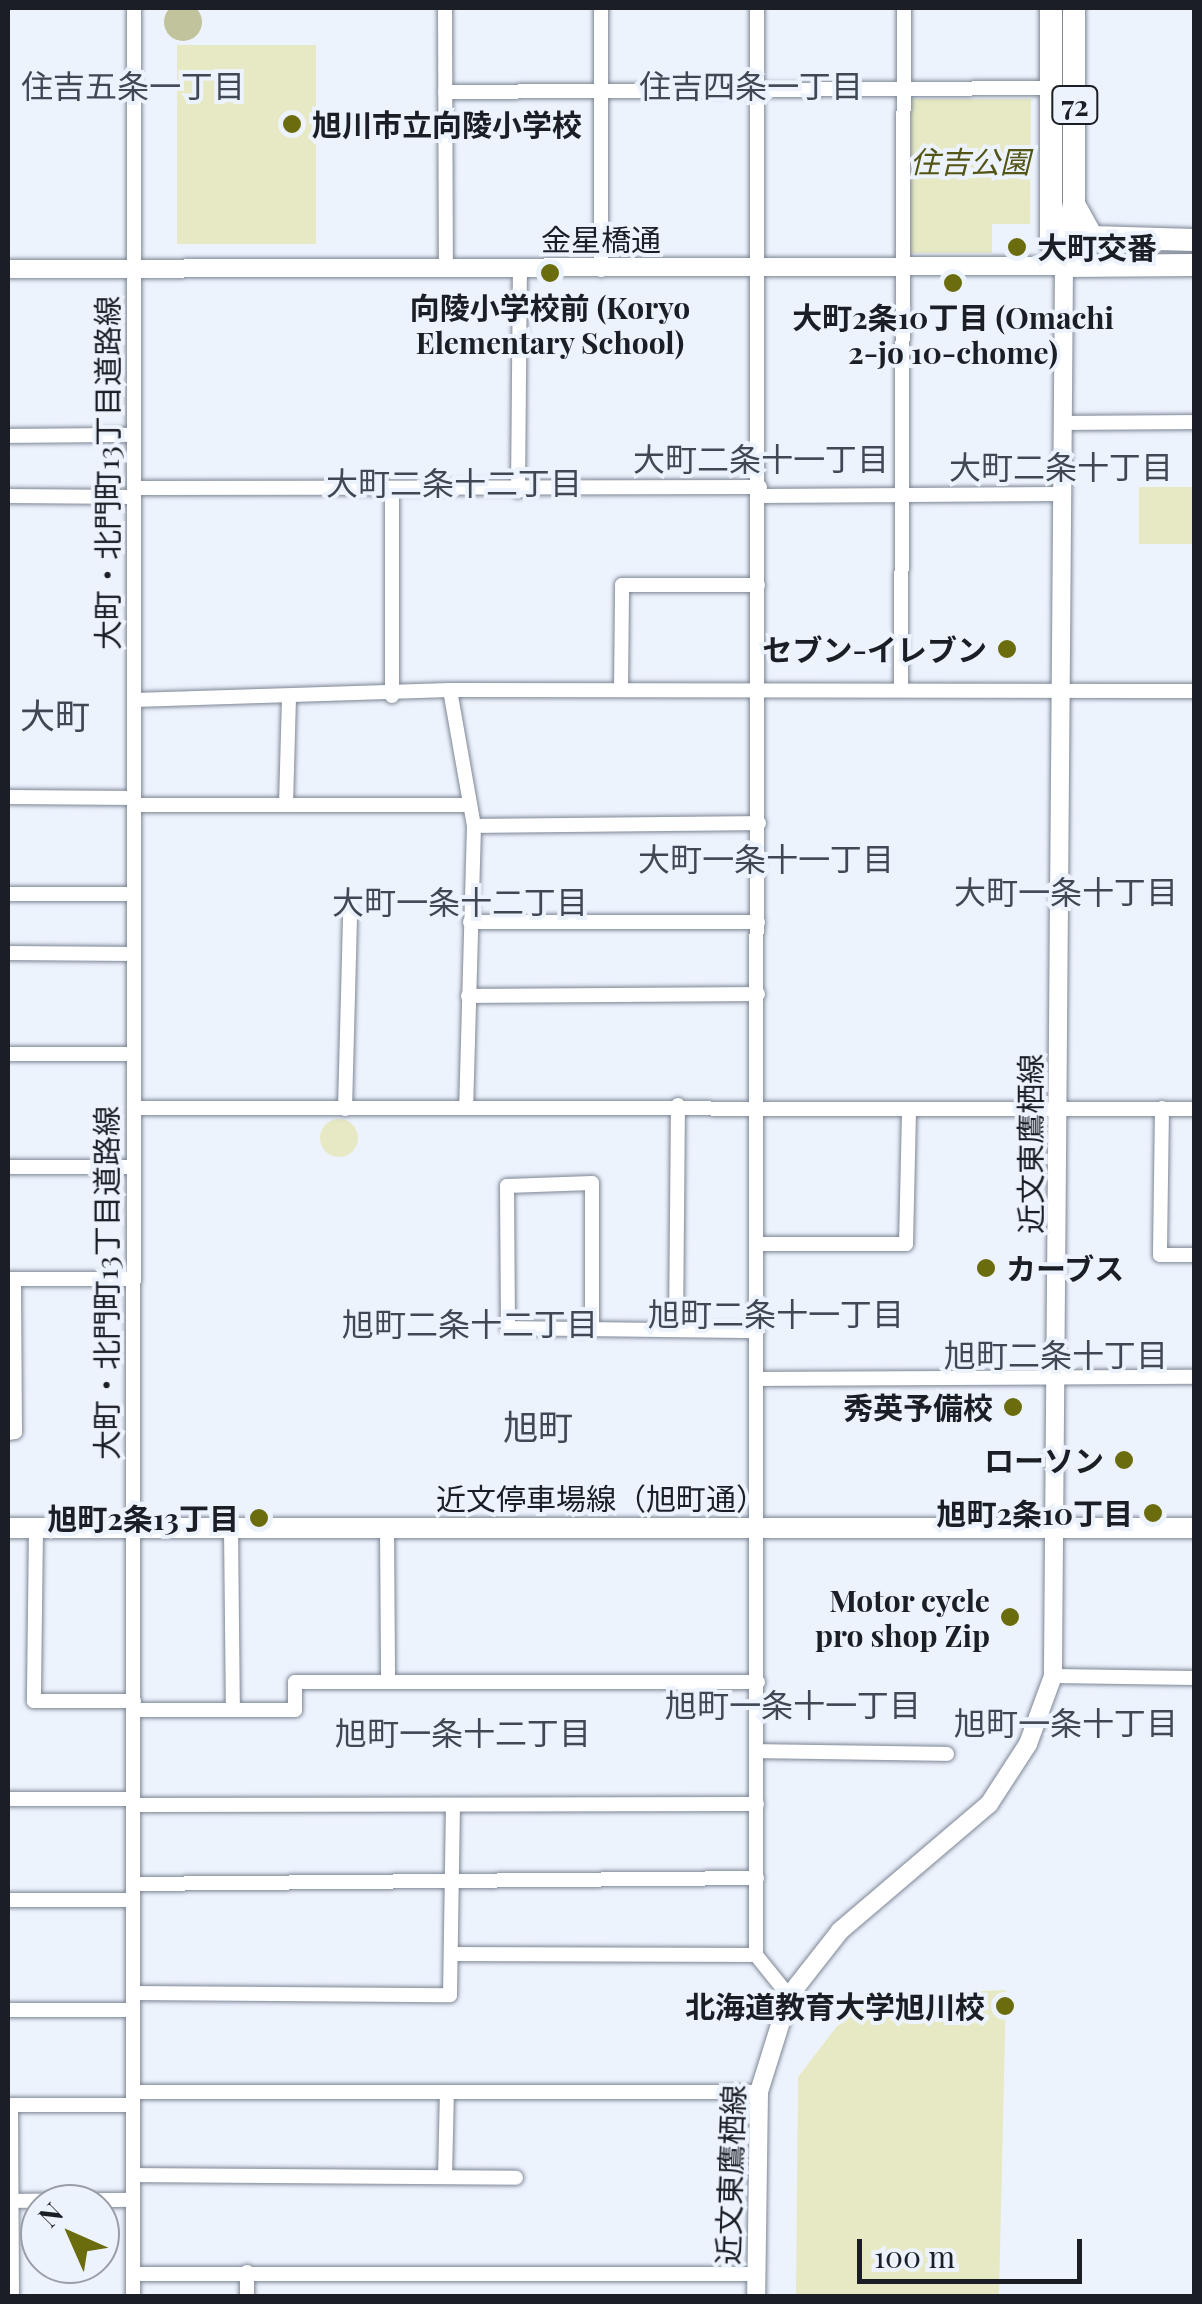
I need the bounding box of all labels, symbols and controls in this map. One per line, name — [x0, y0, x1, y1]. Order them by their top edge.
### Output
district label: 住吉五条一丁目 — [21, 66, 245, 104]
district label: 住吉四条一丁目 — [639, 66, 863, 104]
road number: 72 — [1050, 82, 1100, 128]
place label: 旭川市立向陵小学校 — [312, 106, 582, 142]
marker: 旭川市立向陵小学校 — [281, 113, 303, 135]
park label: 住吉公園 — [910, 143, 1030, 179]
street label: 金星橋通 — [541, 221, 661, 257]
place label: 大町交番 — [1037, 229, 1157, 265]
marker: 大町交番 — [1006, 236, 1028, 258]
marker: 向陵小学校前 (Koryo Elementary School) — [539, 262, 561, 284]
marker: 大町2条10丁目 (Omachi 2-jo 10-chome) — [942, 272, 964, 294]
place label: 向陵小学校前 (Koryo Elementary School) — [410, 289, 690, 360]
street label: 大町・北門町13丁目道路線 — [89, 296, 125, 650]
place label: 大町2条10丁目 (Omachi 2-jo 10-chome) — [792, 299, 1114, 370]
district label: 大町二条十一丁目 — [633, 439, 889, 477]
district label: 大町二条十丁目 — [949, 447, 1173, 485]
district label: 大町二条十二丁目 — [326, 463, 582, 501]
place label: セブン-イレブン — [763, 631, 987, 667]
marker: セブン-イレブン — [996, 638, 1018, 660]
district label: 大町 — [20, 694, 90, 736]
district label: 大町一条十一丁目 — [638, 839, 894, 877]
district label: 大町一条十丁目 — [954, 872, 1178, 910]
district label: 大町一条十二丁目 — [332, 882, 588, 920]
street label: 近文東鷹栖線 — [1012, 1054, 1048, 1234]
street label: 大町・北門町13丁目道路線 — [88, 1106, 124, 1460]
place label: カーブス — [1006, 1250, 1126, 1286]
marker: カーブス — [975, 1257, 997, 1279]
district label: 旭町二条十一丁目 — [648, 1294, 904, 1332]
district label: 旭町二条十二丁目 — [342, 1304, 598, 1342]
district label: 旭町二条十丁目 — [944, 1335, 1168, 1373]
place label: 秀英予備校 — [843, 1389, 993, 1425]
marker: 秀英予備校 — [1002, 1396, 1024, 1418]
district label: 旭町 — [503, 1405, 573, 1447]
place label: ローソン — [984, 1442, 1104, 1478]
marker: ローソン — [1113, 1449, 1135, 1471]
street label: 近文停車場線（旭町通） — [436, 1480, 766, 1516]
place label: 旭町2条10丁目 — [936, 1495, 1133, 1531]
place label: 旭町2条13丁目 — [47, 1500, 239, 1536]
marker: 旭町2条10丁目 — [1142, 1502, 1164, 1524]
marker: 旭町2条13丁目 — [248, 1507, 270, 1529]
place label: Motor cycle pro shop Zip — [815, 1582, 990, 1652]
marker: Motor cycle pro shop Zip — [999, 1606, 1021, 1628]
district label: 旭町一条十一丁目 — [665, 1685, 921, 1723]
district label: 旭町一条十丁目 — [954, 1703, 1178, 1741]
district label: 旭町一条十二丁目 — [335, 1713, 591, 1751]
place label: 北海道教育大学旭川校 — [685, 1988, 985, 2024]
marker: 北海道教育大学旭川校 — [994, 1995, 1016, 2017]
street label: 近文東鷹栖線 — [709, 2084, 751, 2266]
north arrow — [20, 2184, 120, 2284]
text: N — [30, 2194, 70, 2234]
scale bar — [862, 2219, 1087, 2281]
text: 100 m — [874, 2236, 955, 2276]

